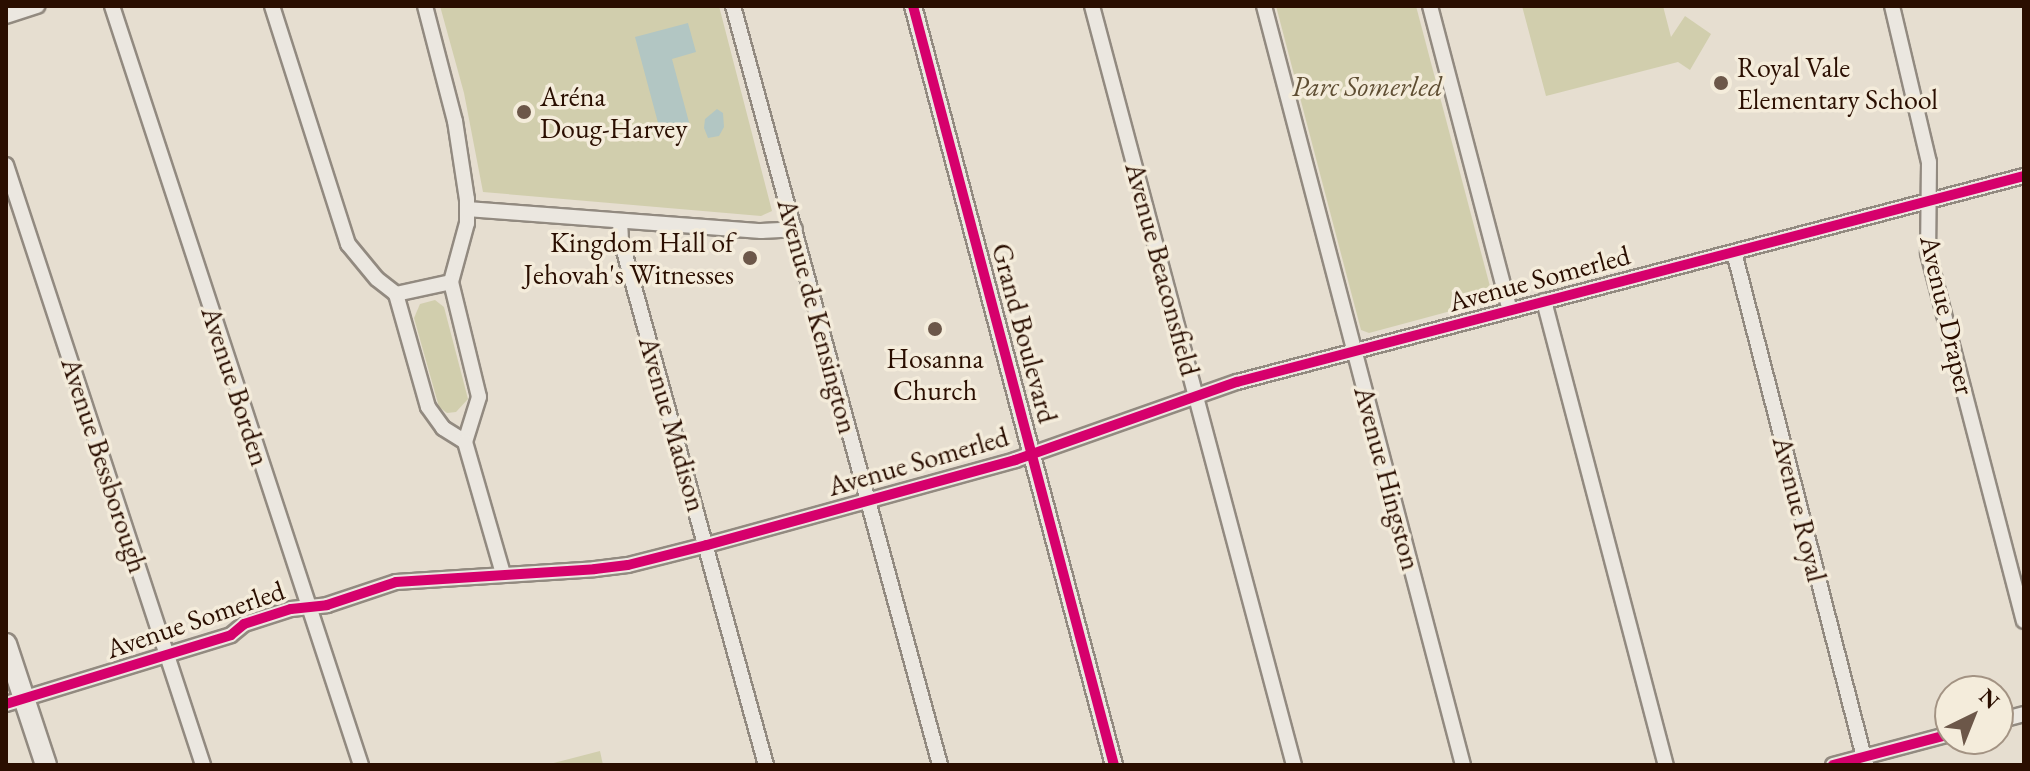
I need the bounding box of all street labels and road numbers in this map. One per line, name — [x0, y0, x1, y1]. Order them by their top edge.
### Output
street label: Avenue Beaconsfield — [1118, 159, 1208, 379]
street label: Avenue de Kensington — [770, 195, 866, 437]
street label: Avenue Draper — [1913, 232, 1983, 398]
street label: Avenue Somerled — [1445, 238, 1633, 318]
street label: Grand Boulevard — [985, 239, 1065, 427]
street label: Avenue Borden — [194, 302, 278, 470]
street label: Avenue Madison — [632, 333, 714, 515]
street label: Avenue Bessborough — [54, 353, 156, 577]
street label: Avenue Hingston — [1347, 382, 1429, 574]
street label: Avenue Somerled — [824, 419, 1012, 503]
street label: Avenue Royal — [1766, 433, 1834, 585]
street label: Avenue Somerled — [101, 573, 289, 665]

